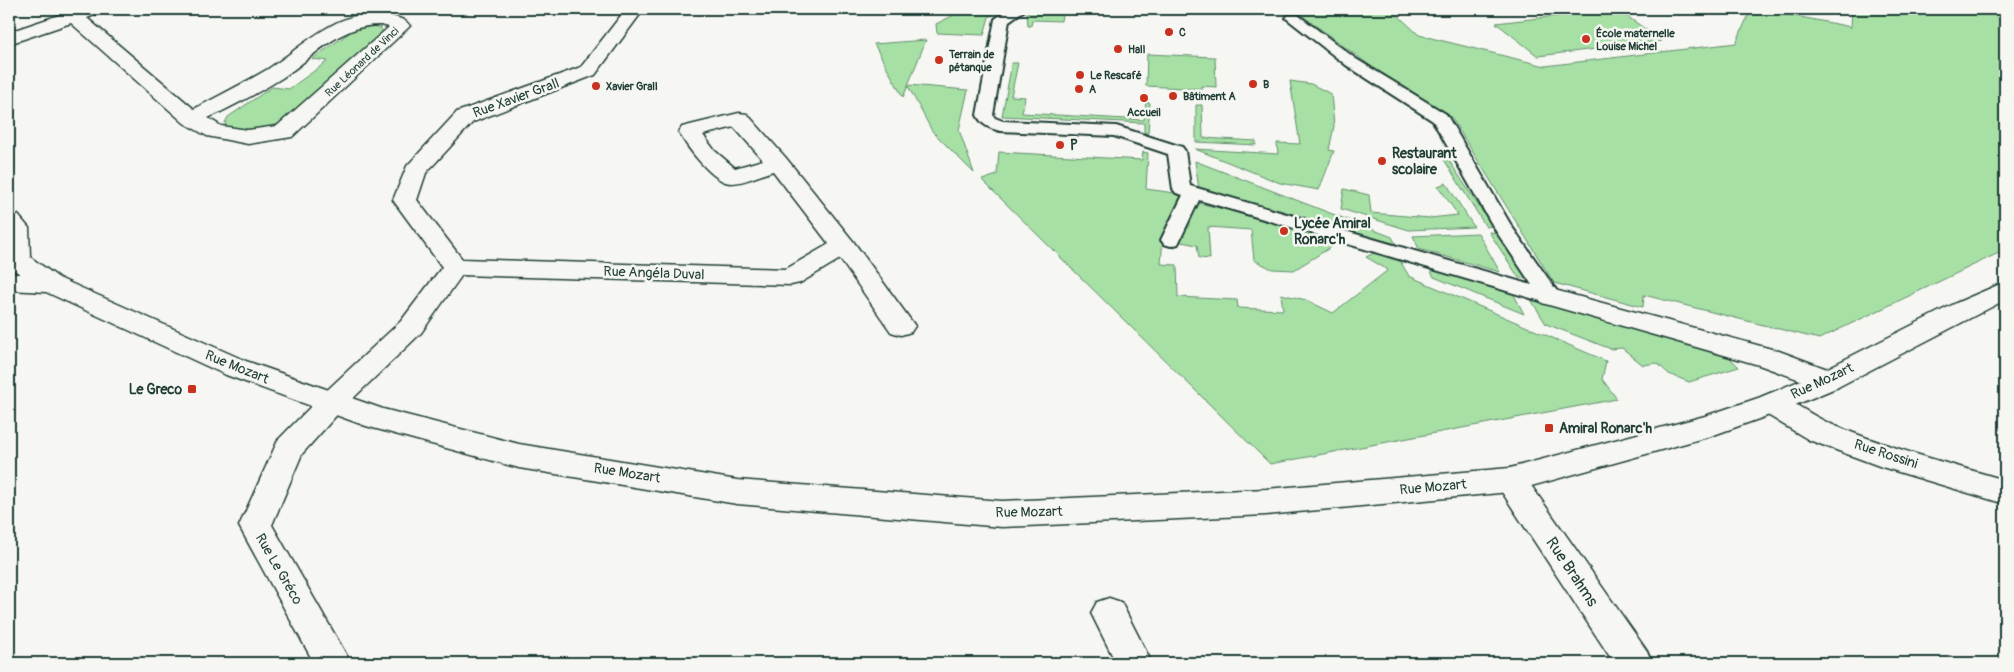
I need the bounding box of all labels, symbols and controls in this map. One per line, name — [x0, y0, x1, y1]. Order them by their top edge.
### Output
street label: Rue Léonard de Vinci — [322, 25, 402, 99]
marker: C — [1163, 26, 1175, 38]
place label: C — [1179, 26, 1186, 39]
place label: École maternelle Louise Michel — [1596, 26, 1675, 53]
marker: École maternelle Louise Michel — [1580, 33, 1592, 45]
marker: Hall — [1112, 43, 1124, 55]
place label: Hall — [1128, 43, 1146, 56]
place label: Terrain de pétanque — [948, 48, 995, 74]
marker: Terrain de pétanque — [933, 54, 945, 66]
marker: Le Rescafé — [1074, 69, 1086, 81]
place label: Le Rescafé — [1090, 69, 1142, 82]
street label: Rue Xavier Grall — [470, 74, 562, 122]
marker: B — [1247, 78, 1259, 90]
place label: B — [1263, 78, 1269, 91]
marker: Xavier Grall — [590, 80, 602, 92]
place label: Xavier Grall — [606, 80, 658, 93]
marker: A — [1073, 83, 1085, 95]
place label: A — [1089, 83, 1097, 96]
marker: Bâtiment A — [1167, 90, 1179, 102]
place label: Bâtiment A — [1183, 90, 1236, 103]
marker: Accueil — [1138, 92, 1150, 104]
place label: Accueil — [1127, 106, 1161, 119]
place label: P — [1070, 137, 1078, 154]
marker: P — [1054, 139, 1066, 151]
place label: Restaurant scolaire — [1392, 145, 1457, 178]
marker: Restaurant scolaire — [1376, 155, 1388, 167]
place label: Lycée Amiral Ronarc'h — [1294, 215, 1371, 248]
marker: Lycée Amiral Ronarc'h — [1278, 225, 1290, 237]
street label: Rue Angéla Duval — [603, 263, 705, 283]
street label: Rue Mozart — [203, 347, 272, 388]
street label: Rue Mozart — [1788, 359, 1856, 403]
place label: Le Greco — [129, 381, 182, 398]
marker: Le Greco — [186, 383, 198, 395]
place label: Amiral Ronarc'h — [1559, 420, 1652, 437]
marker: Amiral Ronarc'h — [1543, 422, 1555, 434]
street label: Rue Rossini — [1852, 436, 1920, 472]
street label: Rue Mozart — [593, 459, 662, 487]
street label: Rue Mozart — [1399, 476, 1468, 498]
street label: Rue Mozart — [995, 503, 1063, 521]
street label: Rue Le Gréco — [252, 530, 306, 608]
street label: Rue Brahms — [1541, 533, 1603, 611]

